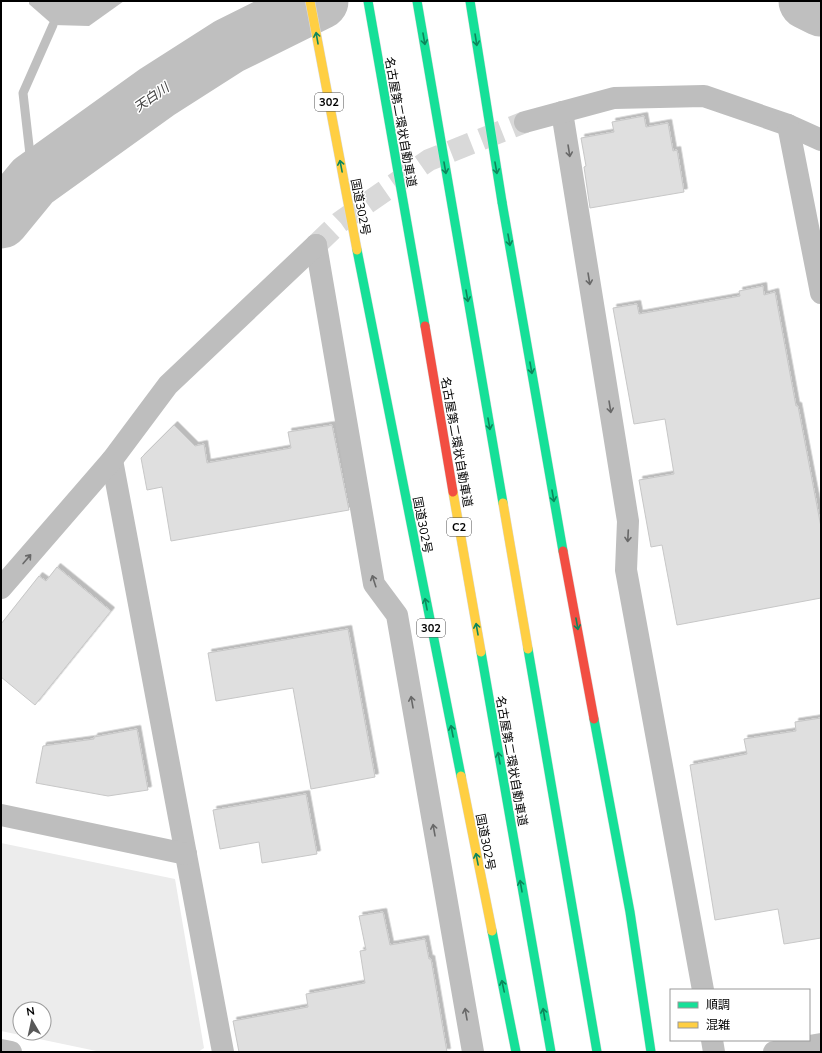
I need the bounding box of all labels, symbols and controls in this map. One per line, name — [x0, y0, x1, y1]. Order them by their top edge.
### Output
one-way arrow — [312, 32, 320, 45]
one-way arrow — [420, 33, 428, 46]
one-way arrow — [472, 33, 480, 46]
street label: 名古屋第二環状自動車道 — [382, 56, 420, 188]
water label: 天白川 — [130, 78, 173, 115]
road number: 302 — [315, 93, 343, 111]
one-way arrow — [565, 144, 573, 157]
one-way arrow — [337, 159, 345, 172]
one-way arrow — [442, 161, 450, 174]
one-way arrow — [492, 161, 500, 174]
street label: 国道302号 — [348, 177, 374, 237]
one-way arrow — [505, 233, 513, 246]
one-way arrow — [585, 272, 593, 285]
one-way arrow — [463, 289, 471, 302]
one-way arrow — [527, 361, 535, 374]
street label: 名古屋第二環状自動車道 — [438, 376, 476, 508]
one-way arrow — [606, 401, 614, 414]
one-way arrow — [485, 417, 493, 430]
one-way arrow — [549, 489, 557, 502]
street label: 国道302号 — [410, 495, 436, 555]
road number: C2 — [447, 518, 471, 536]
one-way arrow — [624, 529, 631, 542]
one-way arrow — [22, 553, 31, 564]
one-way arrow — [370, 575, 377, 588]
one-way arrow — [422, 598, 430, 611]
one-way arrow — [573, 617, 581, 630]
road number: 302 — [417, 619, 445, 637]
one-way arrow — [473, 623, 481, 636]
street label: 名古屋第二環状自動車道 — [493, 695, 531, 827]
one-way arrow — [408, 696, 416, 709]
one-way arrow — [447, 725, 455, 738]
one-way arrow — [495, 751, 503, 764]
street label: 国道302号 — [473, 812, 499, 872]
one-way arrow — [430, 824, 438, 837]
one-way arrow — [473, 853, 481, 866]
one-way arrow — [517, 880, 525, 893]
one-way arrow — [498, 980, 506, 993]
legend — [670, 989, 810, 1041]
text: 順調 — [706, 997, 730, 1012]
north arrow — [12, 1001, 52, 1041]
text: N — [25, 1004, 36, 1019]
one-way arrow — [462, 1007, 470, 1020]
one-way arrow — [539, 1008, 547, 1021]
text: 混雑 — [706, 1017, 730, 1032]

